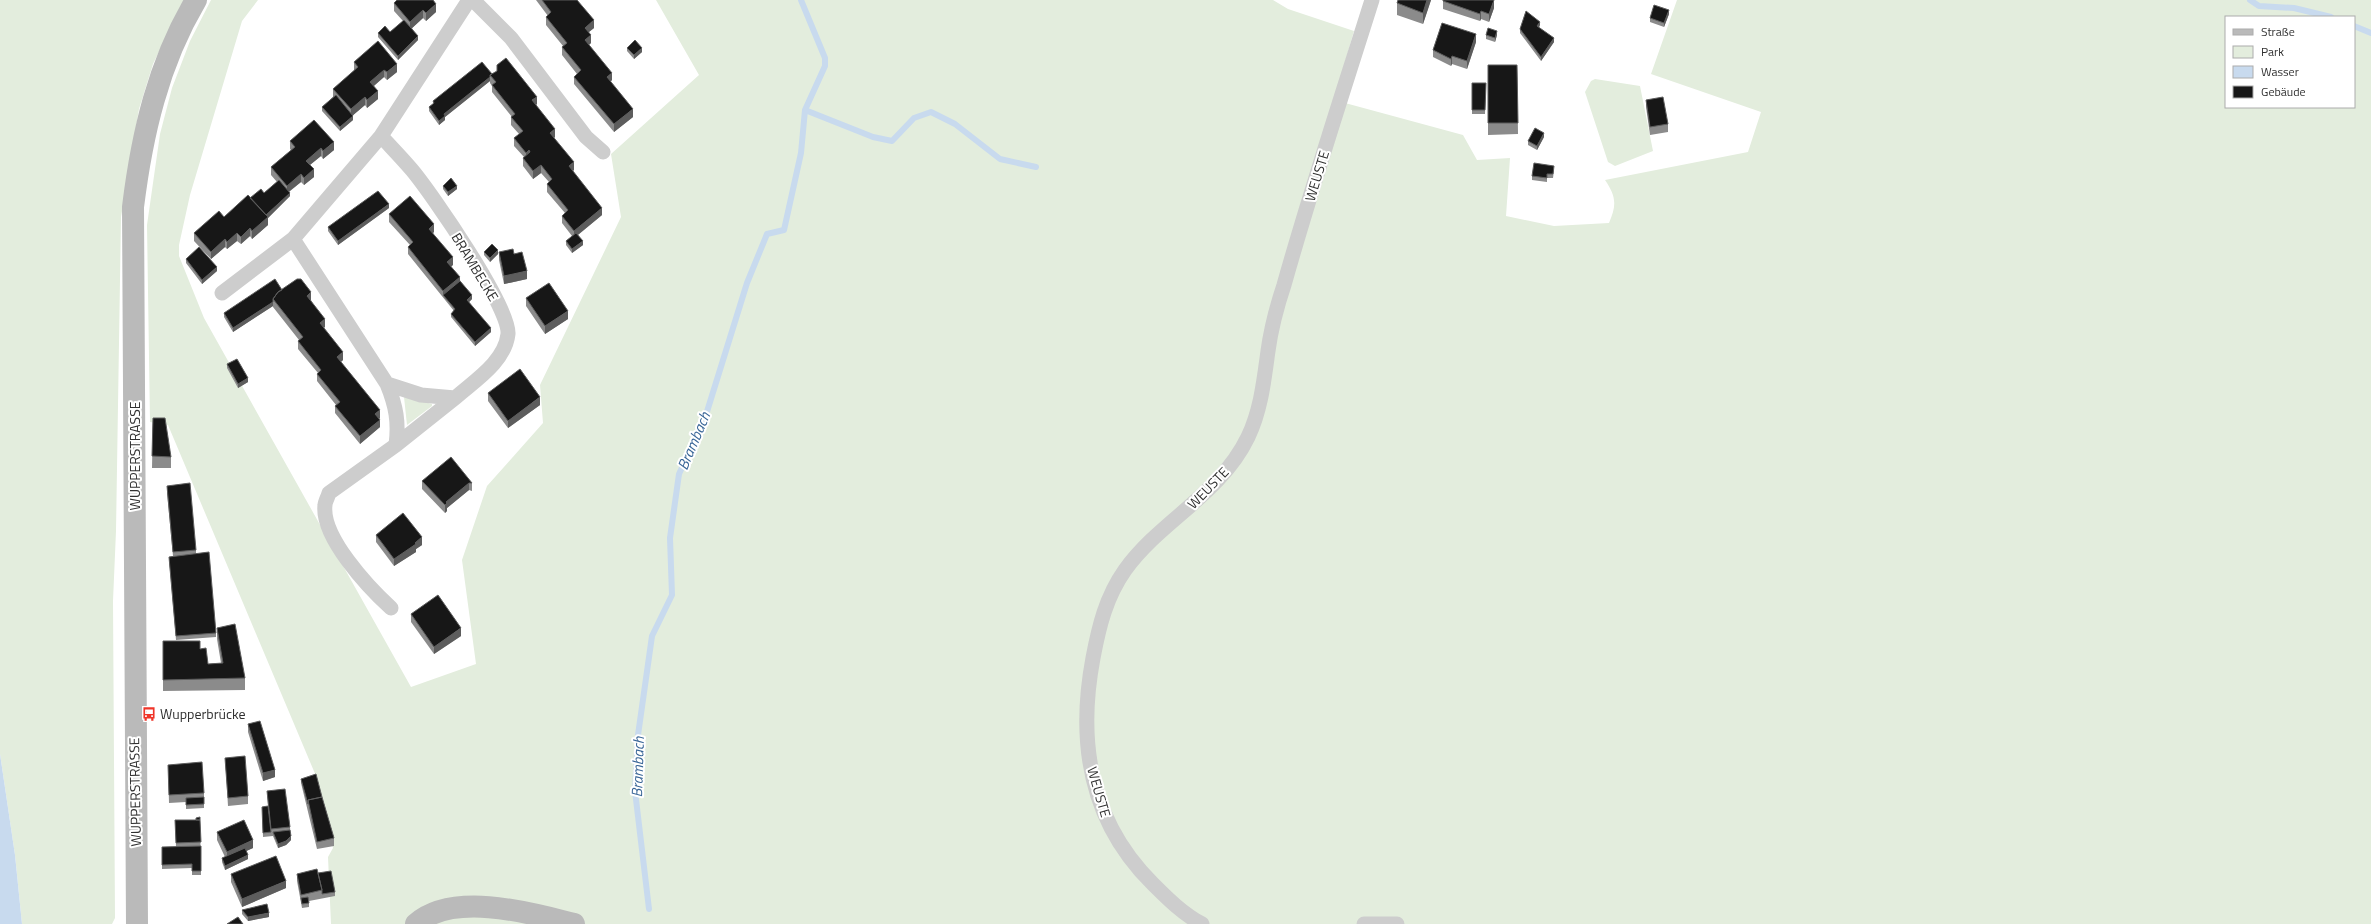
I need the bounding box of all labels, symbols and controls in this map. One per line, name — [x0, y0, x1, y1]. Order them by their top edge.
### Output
legend — [2225, 16, 2355, 108]
text: Straße — [2261, 22, 2295, 41]
text: Park — [2261, 42, 2284, 61]
text: Wasser — [2261, 62, 2299, 81]
text: Gebäude — [2261, 82, 2306, 101]
street label: WEUSTE — [1299, 148, 1334, 204]
street label: BRAMBECKE — [447, 228, 504, 305]
street label: WUPPERSTRASSE — [124, 401, 145, 511]
water label: Brambach — [671, 408, 716, 473]
street label: WEUSTE — [1182, 462, 1233, 514]
place label: Wupperbrücke — [160, 703, 246, 724]
bus stop icon: Wupperbrücke — [141, 706, 157, 722]
water label: Brambach — [625, 736, 650, 798]
street label: WUPPERSTRASSE — [123, 737, 146, 847]
street label: WEUSTE — [1082, 764, 1117, 820]

